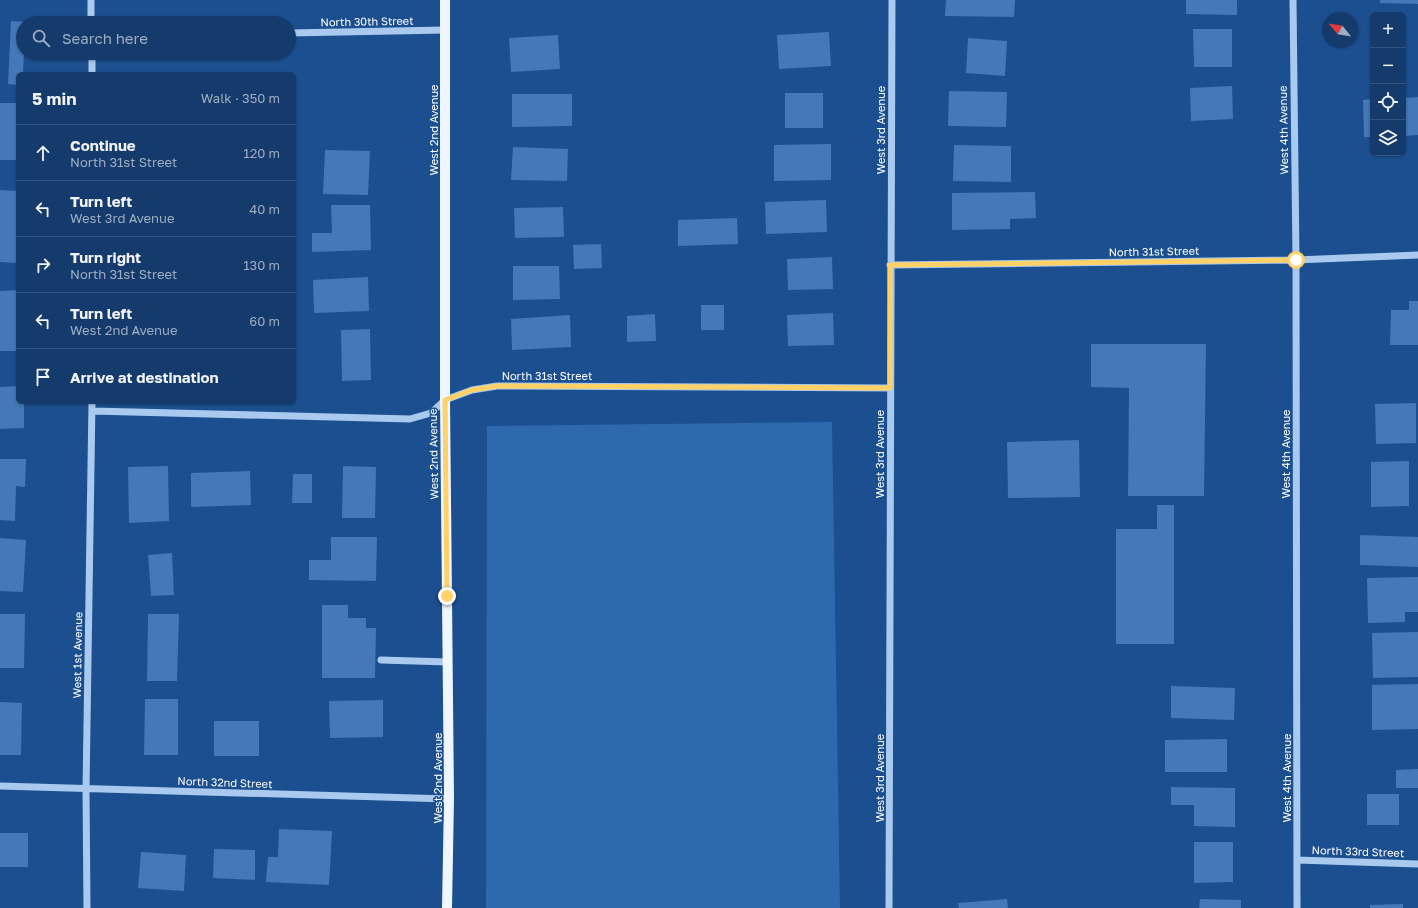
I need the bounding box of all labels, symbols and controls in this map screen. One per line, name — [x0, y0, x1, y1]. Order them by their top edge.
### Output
north arrow — [1322, 12, 1358, 48]
map controls — [1370, 12, 1406, 156]
button: + — [1370, 12, 1406, 48]
street label: North 30th Street — [320, 14, 414, 28]
search box — [16, 16, 296, 60]
icon: search — [30, 27, 52, 49]
text: Search here — [62, 29, 148, 47]
button: − — [1370, 48, 1406, 84]
button: locate — [1370, 84, 1406, 120]
street label: West 2nd Avenue — [427, 85, 440, 175]
street label: West 4th Avenue — [1276, 85, 1290, 175]
street label: West 3rd Avenue — [874, 86, 887, 174]
text: 5 min — [32, 88, 76, 109]
text: Walk · 350 m — [201, 90, 280, 106]
button: layers — [1370, 120, 1406, 156]
text: Continue — [70, 136, 136, 154]
icon: ahead — [32, 142, 54, 164]
text: 120 m — [243, 145, 280, 161]
text: North 31st Street — [70, 154, 177, 170]
text: Turn left — [70, 192, 132, 210]
icon: left — [32, 198, 54, 220]
text: 40 m — [249, 201, 280, 217]
text: West 3rd Avenue — [70, 210, 175, 226]
street label: North 31st Street — [1109, 244, 1199, 258]
text: Turn right — [70, 248, 141, 266]
route start — [1287, 251, 1305, 269]
icon: right — [32, 254, 54, 276]
text: 130 m — [243, 257, 280, 273]
text: North 31st Street — [70, 266, 177, 282]
text: Turn left — [70, 304, 132, 322]
icon: left — [32, 310, 54, 332]
text: 60 m — [249, 313, 280, 329]
text: West 2nd Avenue — [70, 322, 178, 338]
icon: arrive — [32, 366, 54, 388]
text: Arrive at destination — [70, 368, 219, 386]
street label: North 31st Street — [502, 369, 592, 382]
street label: West 2nd Avenue — [426, 408, 440, 500]
street label: West 3rd Avenue — [873, 410, 886, 498]
street label: West 4th Avenue — [1279, 410, 1292, 498]
route end — [438, 587, 456, 605]
street label: West 1st Avenue — [70, 612, 84, 698]
street label: West 2nd Avenue — [431, 733, 444, 823]
street label: West 3rd Avenue — [873, 734, 886, 822]
street label: West 4th Avenue — [1280, 734, 1293, 822]
street label: North 32nd Street — [177, 774, 273, 790]
street label: North 33rd Street — [1312, 843, 1404, 859]

